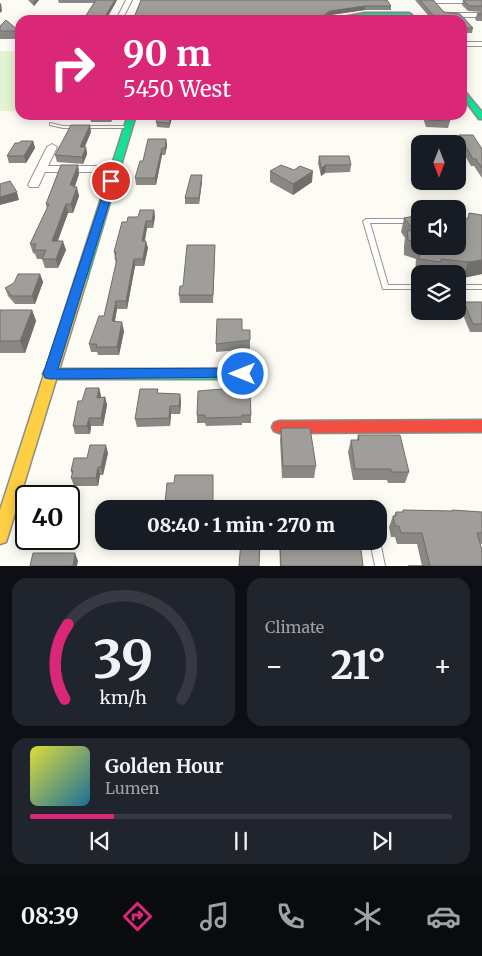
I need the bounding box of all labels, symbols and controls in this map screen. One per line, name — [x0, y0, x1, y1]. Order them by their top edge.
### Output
text: 90 m — [123, 32, 211, 76]
icon: right — [40, 35, 105, 100]
text: 5450 West — [123, 75, 231, 103]
north arrow — [411, 135, 466, 190]
map controls — [411, 135, 466, 320]
pin — [90, 160, 132, 202]
icon: arrive — [97, 167, 125, 195]
button: sound — [411, 200, 466, 255]
button: layers — [411, 265, 466, 320]
position arrow — [216, 347, 268, 399]
speed limit sign: 40 — [15, 485, 80, 550]
text: 08:40 · 1 min · 270 m — [147, 513, 335, 537]
text: Climate — [265, 617, 324, 637]
text: 39 — [93, 627, 154, 692]
text: 21° — [331, 642, 386, 689]
text: − — [265, 648, 284, 684]
text: + — [433, 648, 452, 684]
text: km/h — [100, 686, 147, 709]
text: Golden Hour — [105, 754, 224, 778]
text: Lumen — [105, 778, 159, 798]
icon: previous — [86, 827, 114, 855]
icon: pause — [227, 827, 255, 855]
icon: next — [368, 827, 396, 855]
icon: directions — [120, 899, 155, 934]
icon: music — [197, 899, 232, 934]
icon: phone — [273, 899, 308, 934]
icon: climate — [350, 899, 385, 934]
icon: car — [426, 899, 461, 934]
text: 08:39 — [21, 902, 79, 930]

